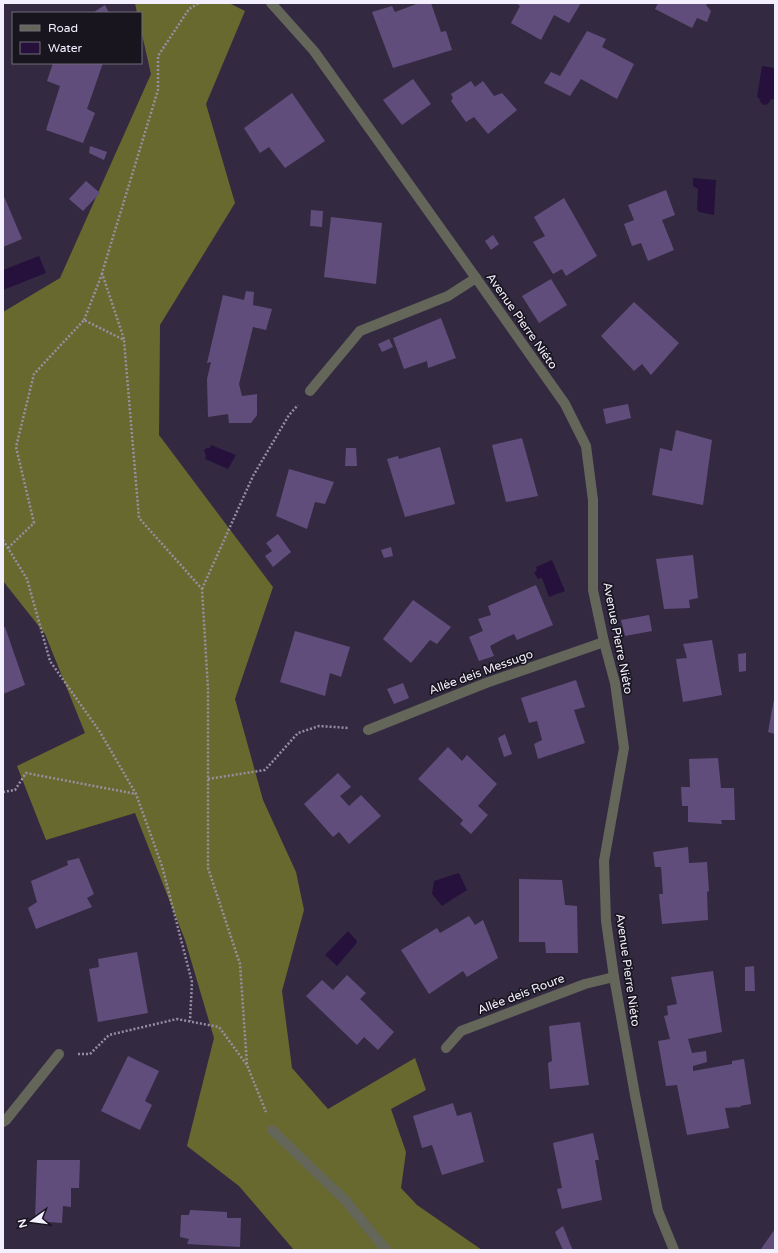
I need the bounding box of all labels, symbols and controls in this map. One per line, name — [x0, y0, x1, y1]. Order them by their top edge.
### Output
legend — [12, 12, 142, 64]
text: Road — [48, 21, 78, 35]
text: Water — [48, 41, 83, 55]
street label: Avenue Pierre Niéto — [484, 270, 560, 372]
street label: Avenue Pierre Niéto — [600, 581, 636, 695]
street label: Allée deis Messugo — [427, 647, 535, 697]
street label: Avenue Pierre Niéto — [613, 913, 643, 1027]
street label: Allée deis Roure — [475, 971, 567, 1017]
north arrow — [12, 1201, 52, 1241]
text: N — [15, 1217, 30, 1229]

